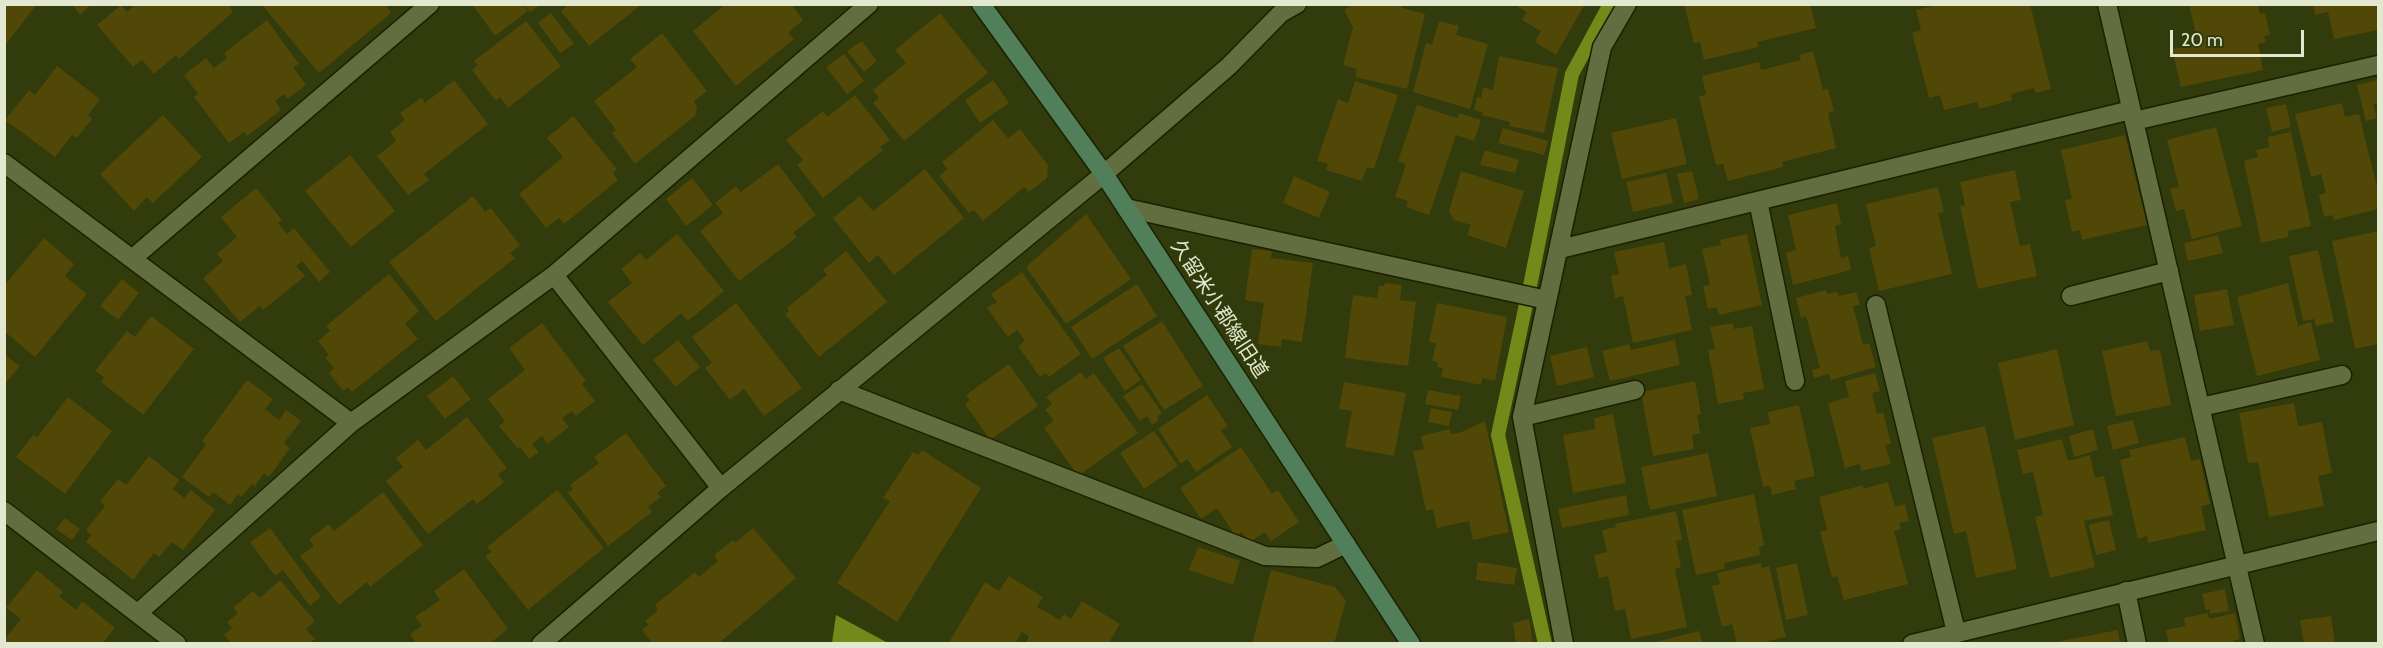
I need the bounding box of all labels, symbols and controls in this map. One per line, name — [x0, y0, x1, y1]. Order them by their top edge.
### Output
scale bar — [2173, 18, 2306, 56]
text: 20 m — [2181, 29, 2223, 51]
street label: 久留米小郡線旧道 — [1165, 235, 1273, 383]

